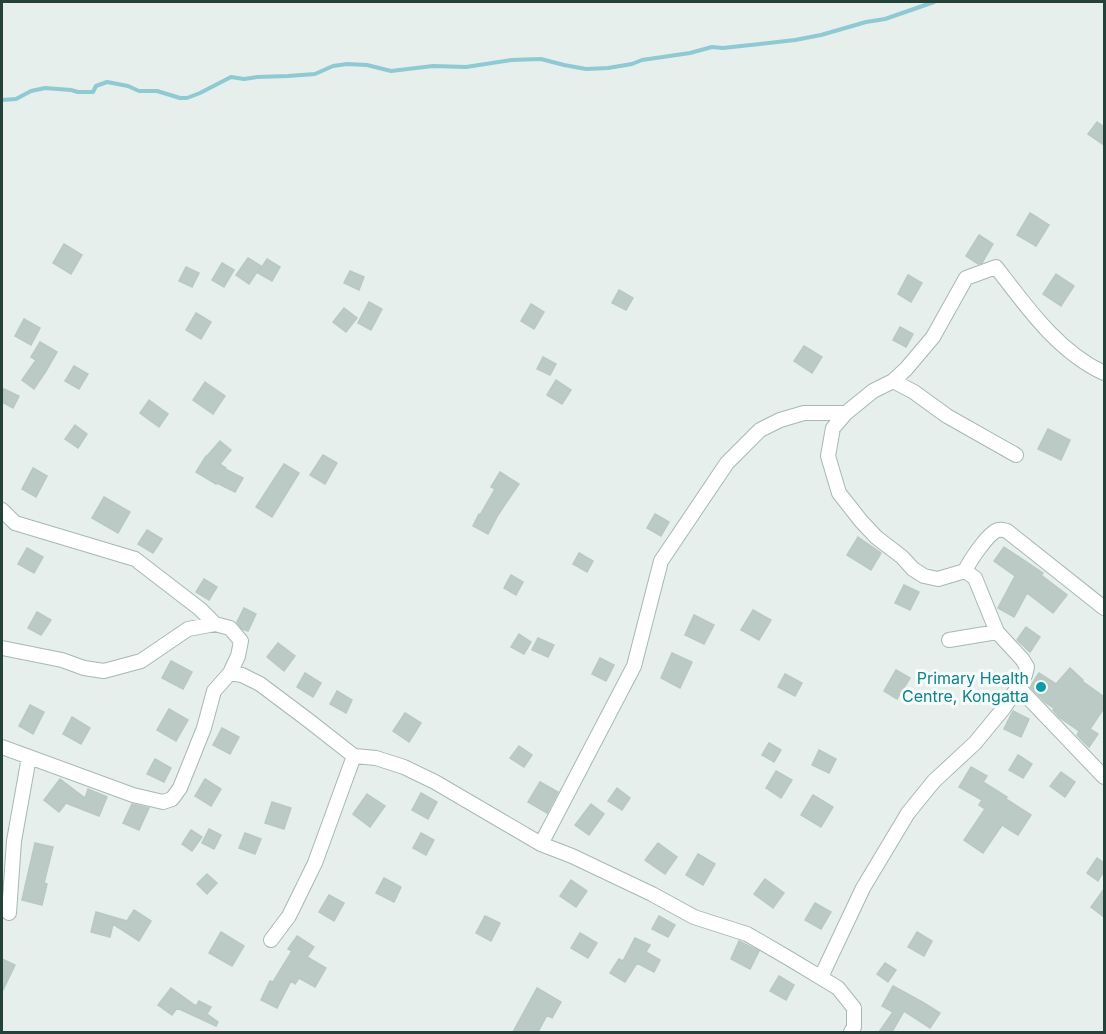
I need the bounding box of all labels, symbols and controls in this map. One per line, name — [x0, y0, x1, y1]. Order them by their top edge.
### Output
place label: Primary Health Centre, Kongatta — [902, 668, 1029, 706]
marker: Primary Health Centre, Kongatta — [1034, 680, 1048, 694]

